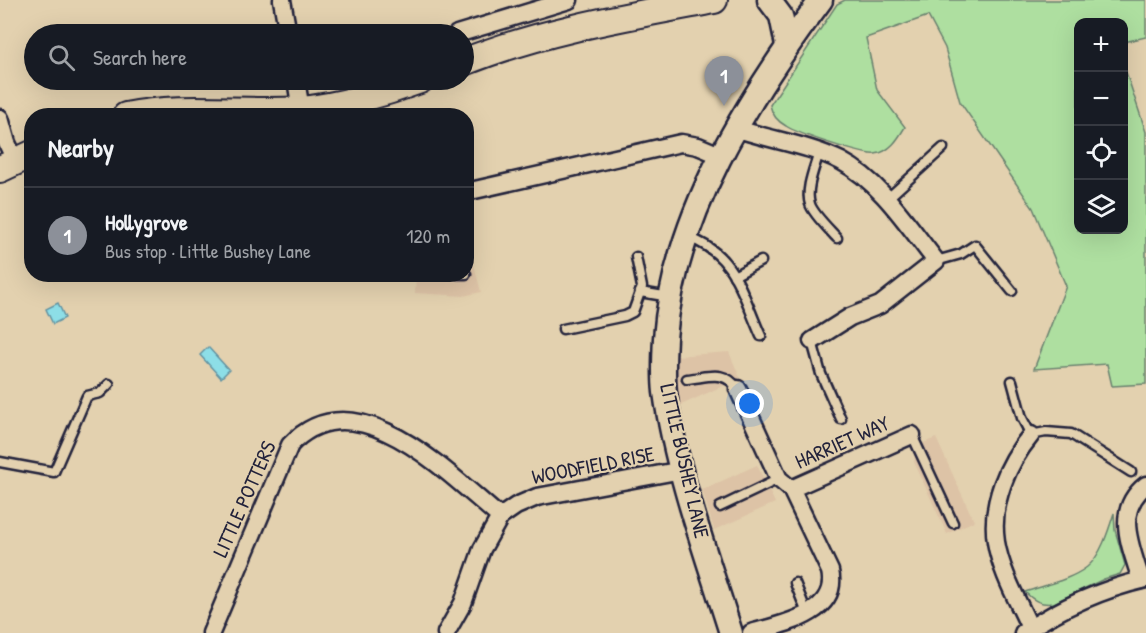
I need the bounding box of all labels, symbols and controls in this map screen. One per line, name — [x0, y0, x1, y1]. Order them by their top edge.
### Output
map controls — [1074, 18, 1128, 234]
button: + — [1074, 18, 1128, 72]
search box — [24, 24, 474, 90]
icon: search — [45, 41, 78, 74]
text: Search here — [93, 42, 187, 72]
pin: 1 — [704, 57, 744, 106]
button: − — [1074, 72, 1128, 126]
button: locate — [1074, 126, 1128, 180]
text: Nearby — [48, 130, 114, 165]
button: layers — [1074, 180, 1128, 234]
text: Hollygrove — [105, 207, 188, 237]
text: 1 — [64, 222, 71, 249]
text: 120 m — [406, 222, 450, 249]
text: Bus stop · Little Bushey Lane — [105, 237, 311, 264]
street label: LITTLE BUSHEY LANE — [653, 381, 717, 541]
your location — [735, 389, 764, 418]
street label: HARRIET WAY — [790, 408, 894, 476]
street label: LITTLE POTTERS — [205, 436, 283, 562]
street label: WOODFIELD RISE — [529, 439, 657, 491]

